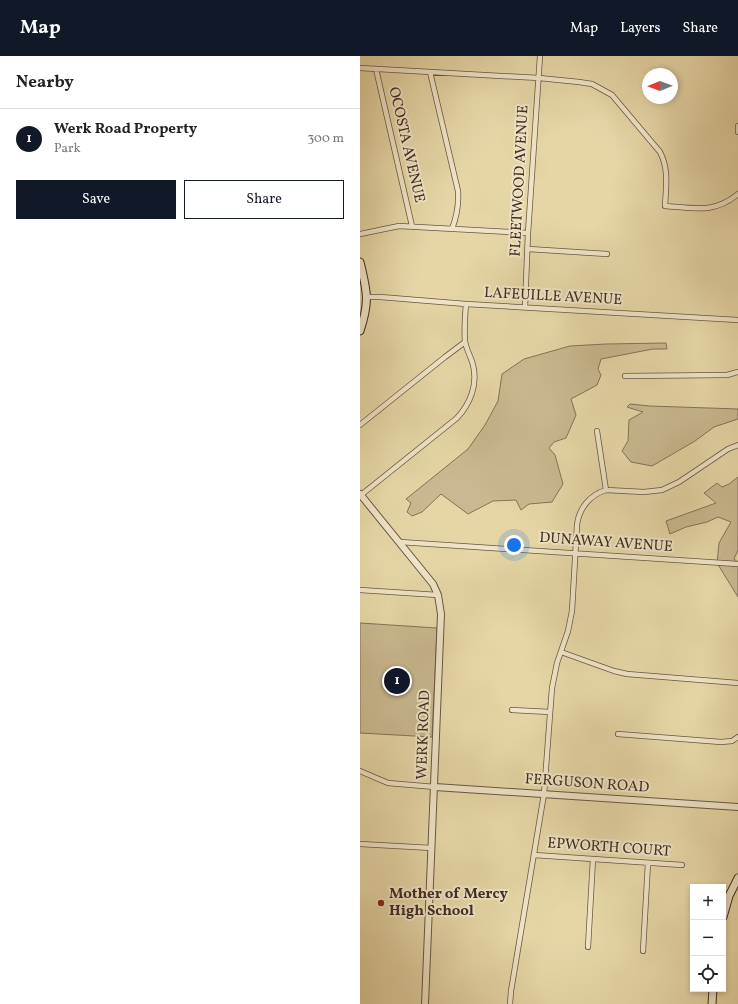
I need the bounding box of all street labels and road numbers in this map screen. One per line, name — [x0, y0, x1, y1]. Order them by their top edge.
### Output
street label: OCOSTA AVENUE — [382, 85, 430, 205]
street label: FLEETWOOD AVENUE — [506, 105, 534, 257]
street label: LAFEUILLE AVENUE — [483, 283, 623, 311]
street label: DUNAWAY AVENUE — [539, 528, 673, 558]
street label: WERK ROAD — [412, 690, 436, 780]
street label: FERGUSON ROAD — [524, 769, 650, 799]
street label: EPWORTH COURT — [546, 833, 672, 863]

